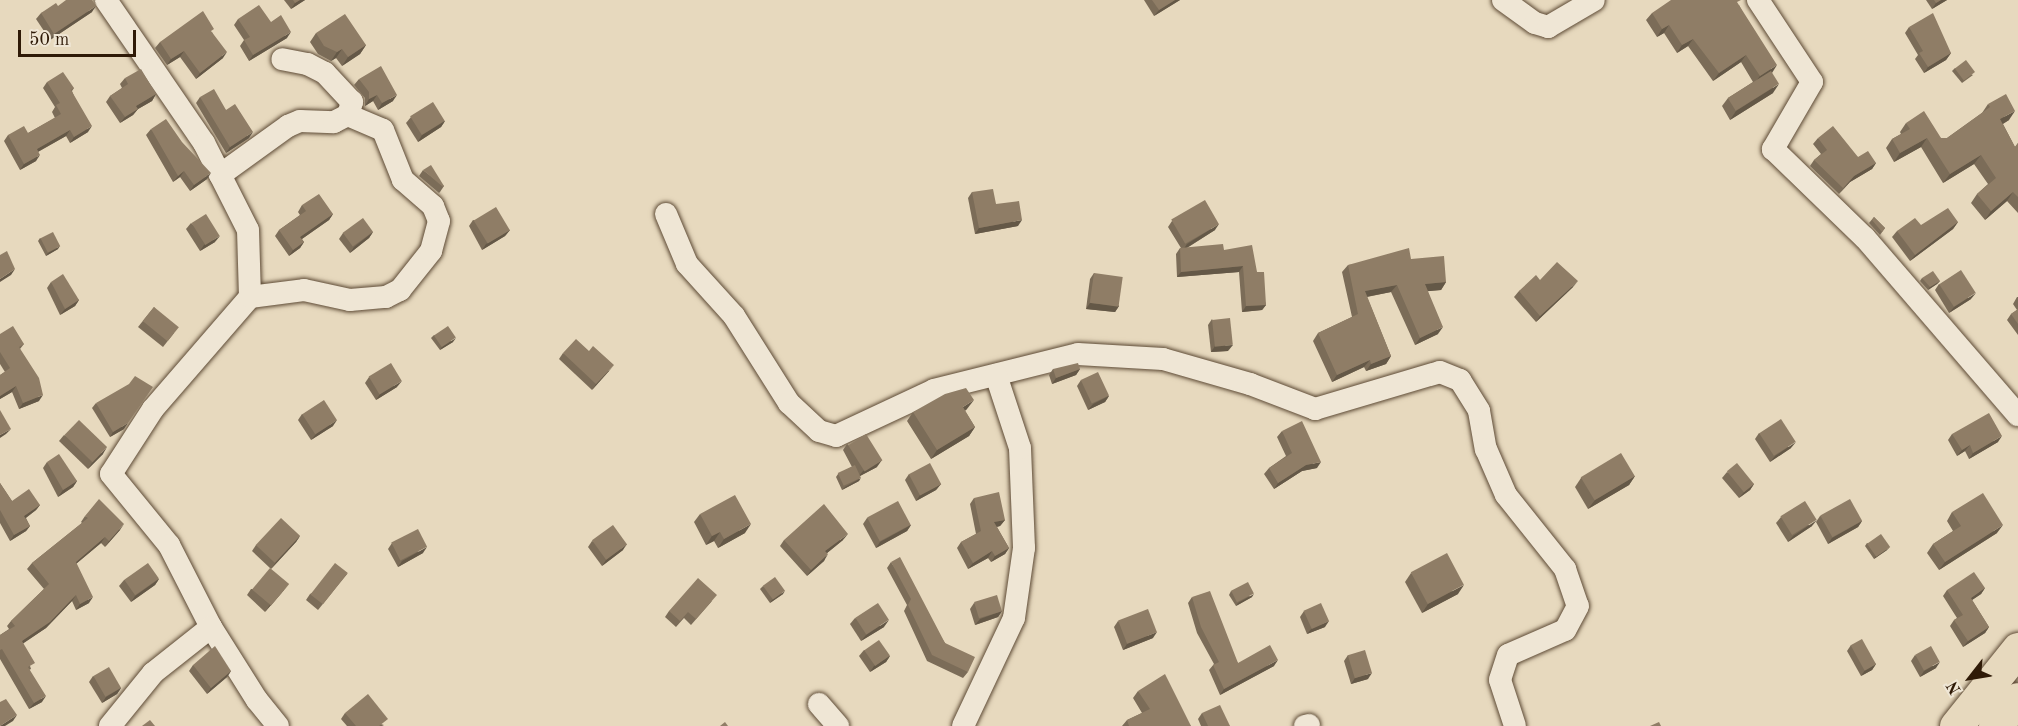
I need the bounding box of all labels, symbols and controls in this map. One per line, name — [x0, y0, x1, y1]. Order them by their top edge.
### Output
scale bar — [21, 18, 140, 56]
text: 50 m — [29, 31, 69, 49]
north arrow — [1940, 648, 2000, 708]
text: N — [1945, 678, 1965, 697]

